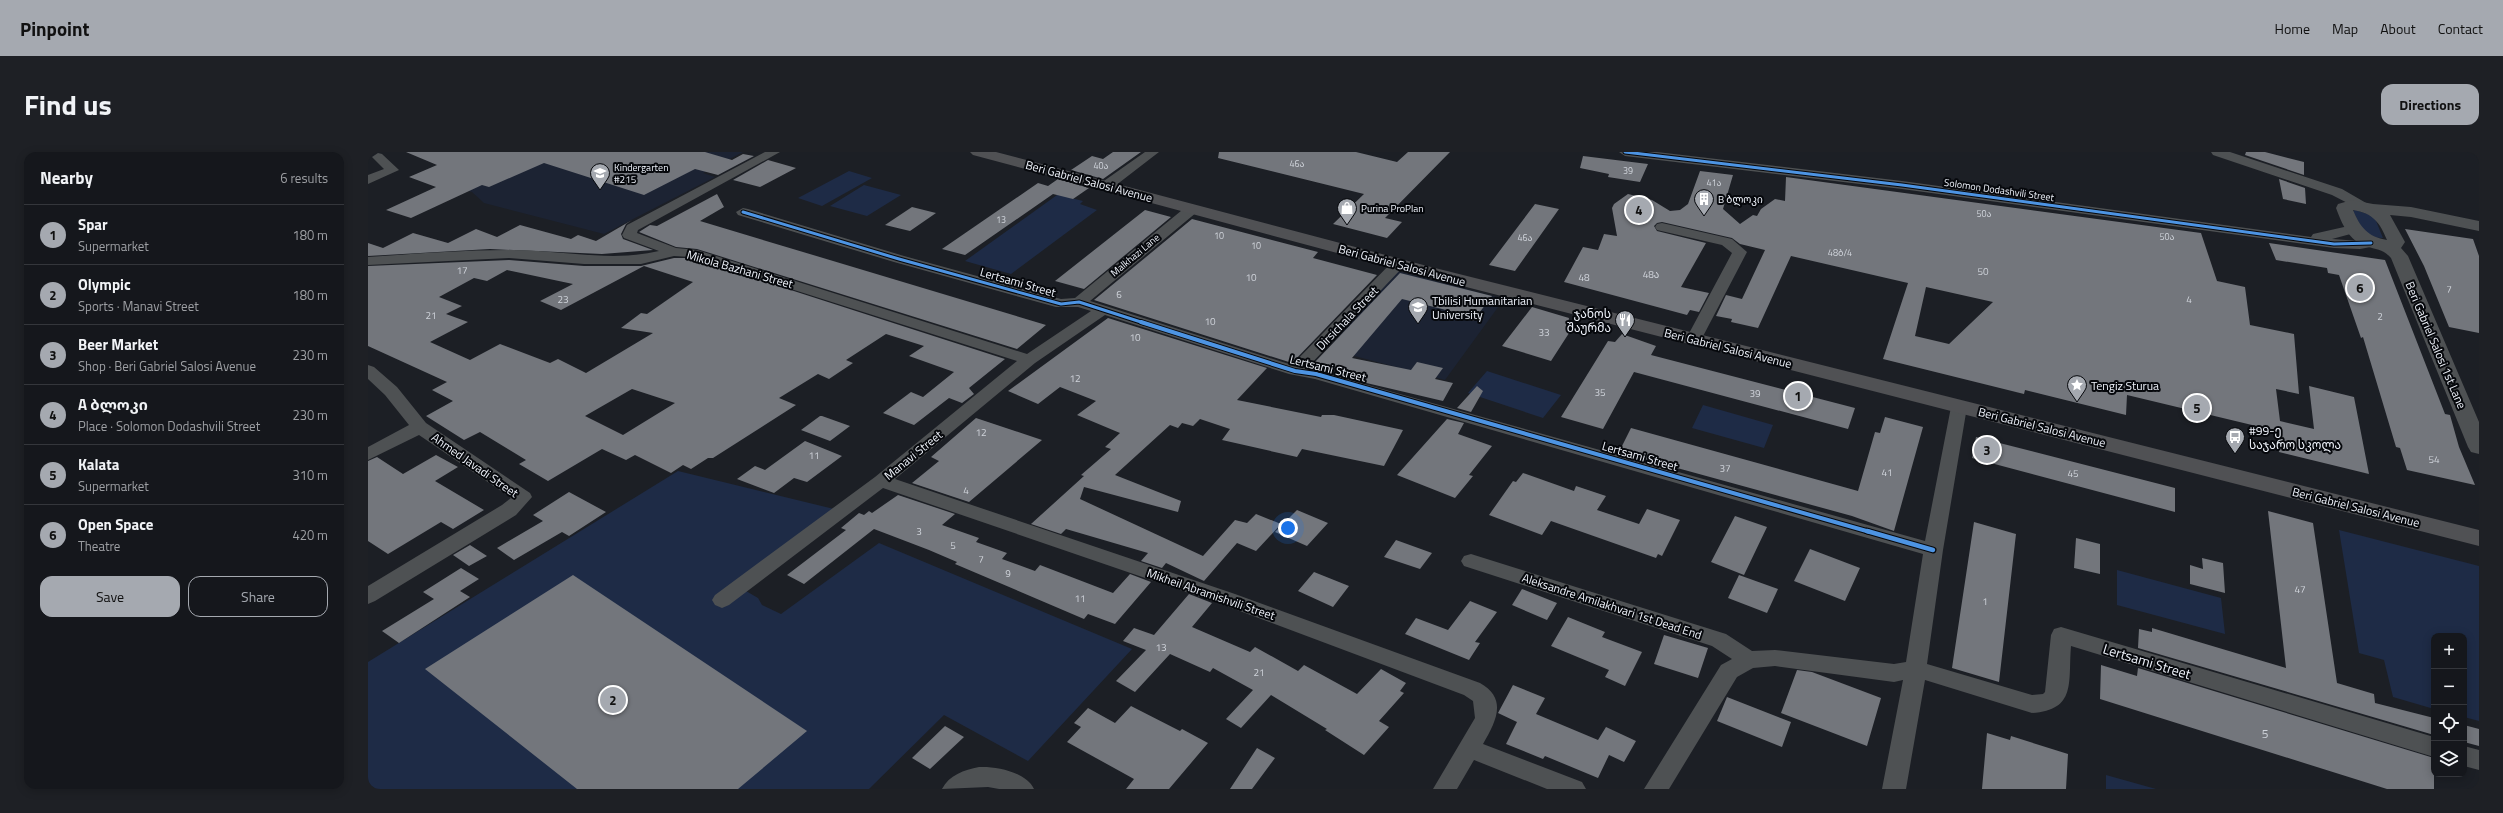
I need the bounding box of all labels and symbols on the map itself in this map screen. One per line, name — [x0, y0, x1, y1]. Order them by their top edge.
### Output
street label: Beri Gabriel Salosi Avenue — [1023, 155, 1155, 207]
house number: 46ა — [1289, 157, 1305, 170]
house number: 40ა — [1093, 159, 1109, 172]
place label: Kindergarten #215 — [614, 160, 669, 187]
school or university icon: Kindergarten #215 — [589, 162, 611, 190]
house number: 39 — [1623, 164, 1633, 177]
street label: Solomon Dodashvili Street — [1943, 175, 2055, 205]
house number: 41ა — [1706, 176, 1722, 189]
building icon: B ბლოკი — [1693, 188, 1715, 216]
place label: B ბლოკი — [1718, 192, 1763, 207]
pin: 4 — [1626, 195, 1652, 225]
shop icon: Purina ProPlan — [1336, 197, 1358, 225]
place label: Purina ProPlan — [1361, 201, 1424, 216]
house number: 50ა — [1976, 207, 1992, 220]
house number: 13 — [996, 213, 1006, 226]
house number: 10 — [1214, 229, 1224, 242]
street label: Malkhazi Lane — [1107, 230, 1163, 280]
house number: 50ა — [2159, 230, 2175, 243]
house number: 46ა — [1517, 231, 1533, 244]
house number: 10 — [1251, 239, 1261, 252]
street label: Beri Gabriel Salosi Avenue — [1336, 239, 1468, 291]
street label: Mikola Bazhani Street — [684, 245, 796, 294]
house number: 48ბ/4 — [1828, 246, 1852, 259]
street label: Lertsami Street — [978, 262, 1059, 302]
house number: 17 — [456, 263, 468, 278]
house number: 50 — [1977, 264, 1989, 279]
house number: 48ა — [1643, 267, 1659, 282]
house number: 10 — [1245, 270, 1257, 285]
house number: 48 — [1578, 270, 1590, 285]
pin: 6 — [2347, 273, 2373, 303]
street label: Beri Gabriel Salosi 1st Lane — [2401, 278, 2471, 412]
street label: Dirsichala Street — [1311, 281, 1383, 354]
house number: 7 — [2446, 282, 2452, 297]
house number: 6 — [1116, 287, 1122, 302]
place label: Tbilisi Humanitarian University — [1432, 291, 1532, 324]
house number: 23 — [557, 292, 569, 307]
house number: 4 — [2186, 292, 2192, 307]
school or university icon: Tbilisi Humanitarian University — [1407, 296, 1429, 324]
place label: ჯანოს შაურმა — [1567, 304, 1611, 337]
house number: 21 — [425, 308, 437, 323]
restaurant icon: ჯანოს შაურმა — [1614, 309, 1636, 337]
house number: 2 — [2377, 309, 2383, 324]
house number: 10 — [1204, 314, 1216, 329]
street label: Beri Gabriel Salosi Avenue — [1662, 323, 1794, 373]
house number: 33 — [1538, 325, 1550, 340]
house number: 10 — [1129, 330, 1141, 345]
street label: Lertsami Street — [1288, 349, 1369, 387]
house number: 12 — [1069, 371, 1081, 386]
place icon: Tengiz Sturua — [2066, 374, 2088, 402]
place label: Tengiz Sturua — [2091, 376, 2159, 395]
pin: 1 — [1785, 381, 1811, 411]
house number: 35 — [1594, 385, 1606, 400]
house number: 39 — [1749, 386, 1761, 401]
pin: 5 — [2184, 393, 2210, 423]
street label: Beri Gabriel Salosi Avenue — [1976, 402, 2108, 452]
place label: #99-ე საჯარო სკოლა — [2249, 421, 2341, 454]
street label: Manavi Street — [880, 425, 947, 485]
house number: 12 — [975, 425, 987, 440]
bus stop icon: #99-ე საჯარო სკოლა — [2224, 426, 2246, 454]
street label: Ahmed Javadi Street — [428, 428, 523, 503]
pin: 3 — [1974, 435, 2000, 465]
street label: Lertsami Street — [1600, 436, 1681, 476]
house number: 11 — [808, 448, 820, 463]
house number: 54 — [2428, 452, 2440, 467]
house number: 37 — [1719, 461, 1731, 476]
house number: 41 — [1881, 465, 1893, 480]
house number: 45 — [2067, 466, 2079, 481]
street label: Beri Gabriel Salosi Avenue — [2290, 482, 2422, 532]
house number: 4 — [963, 483, 969, 498]
your location — [1278, 518, 1298, 538]
house number: 3 — [916, 524, 922, 539]
house number: 5 — [950, 538, 956, 553]
house number: 7 — [978, 552, 984, 567]
street label: Mikheil Abramishvili Street — [1144, 563, 1278, 625]
house number: 9 — [1005, 566, 1011, 581]
street label: Aleksandre Amilakhvari 1st Dead End — [1520, 568, 1704, 644]
house number: 47 — [2294, 582, 2306, 597]
house number: 11 — [1074, 591, 1086, 606]
house number: 1 — [1982, 594, 1988, 609]
street label: Lertsami Street — [2100, 638, 2194, 684]
house number: 13 — [1155, 640, 1167, 655]
house number: 21 — [1253, 665, 1265, 680]
pin: 2 — [600, 685, 626, 715]
house number: 5 — [2262, 724, 2269, 743]

